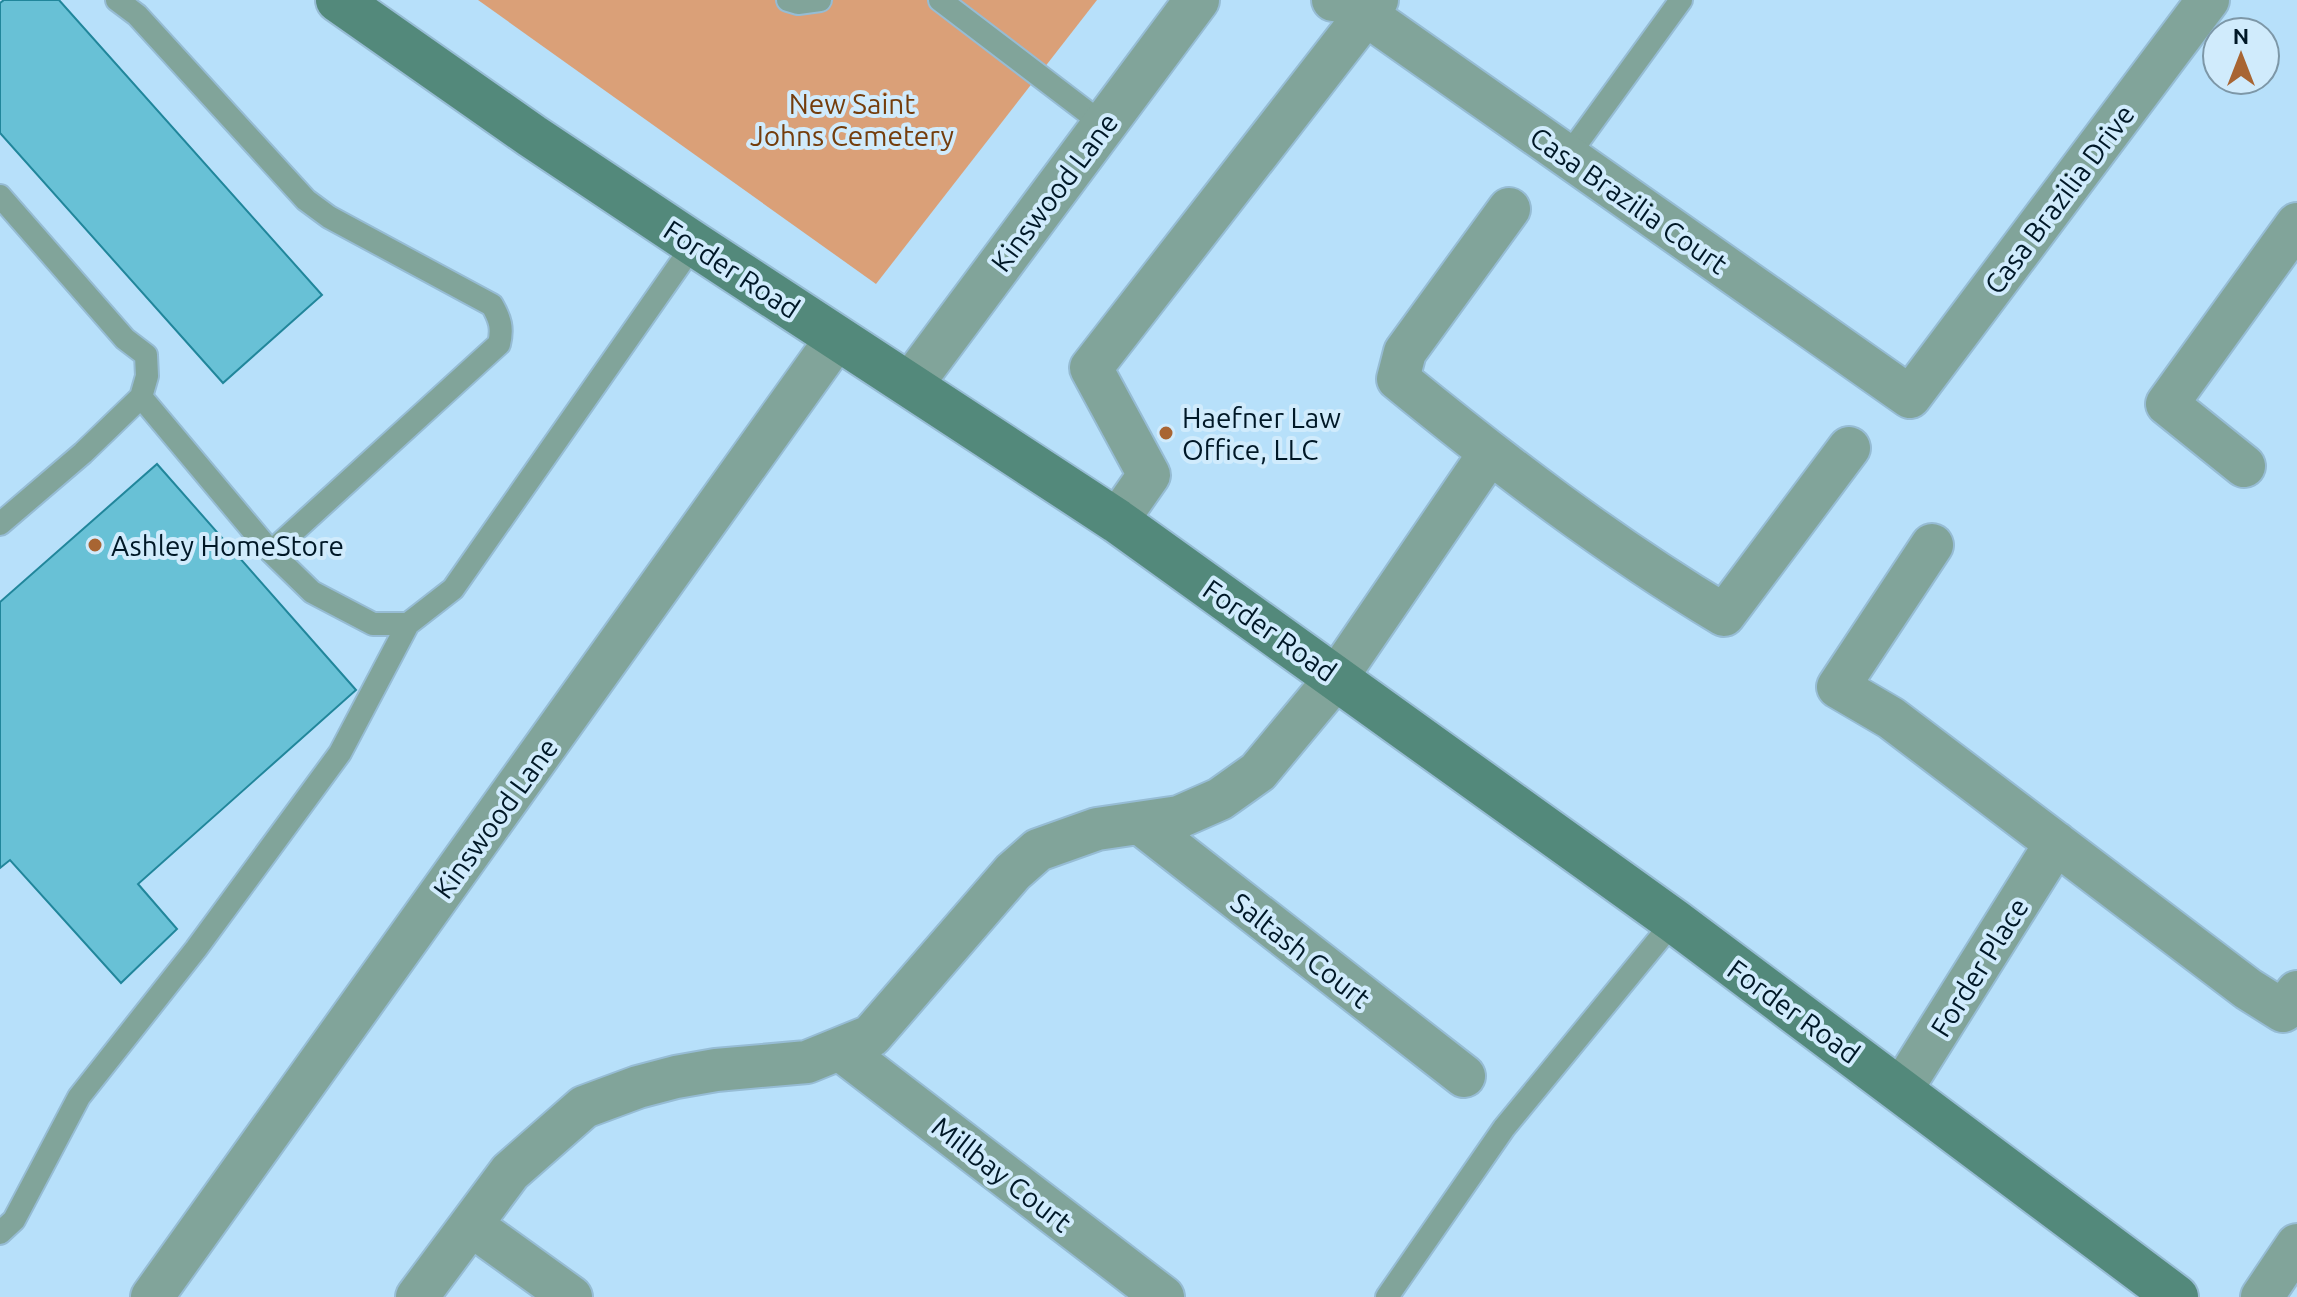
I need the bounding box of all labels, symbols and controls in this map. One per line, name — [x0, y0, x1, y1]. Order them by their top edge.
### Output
north arrow — [2201, 16, 2281, 96]
text: N — [2233, 23, 2249, 48]
park label: New Saint Johns Cemetery — [750, 88, 954, 151]
street label: Casa Brazilia Drive — [1978, 99, 2140, 299]
street label: Kinswood Lane — [984, 107, 1124, 277]
street label: Casa Brazilia Court — [1525, 120, 1733, 280]
street label: Forder Road — [659, 214, 805, 324]
place label: Haefner Law Office, LLC — [1182, 402, 1341, 465]
marker: Haefner Law Office, LLC — [1157, 424, 1175, 442]
place label: Ashley HomeStore — [111, 530, 344, 561]
marker: Ashley HomeStore — [86, 536, 104, 554]
street label: Forder Road — [1198, 573, 1342, 687]
street label: Kinswood Lane — [427, 732, 563, 904]
street label: Saltash Court — [1225, 886, 1377, 1014]
street label: Forder Place — [1924, 892, 2034, 1042]
street label: Forder Road — [1722, 953, 1866, 1069]
street label: Millbay Court — [926, 1110, 1078, 1238]

